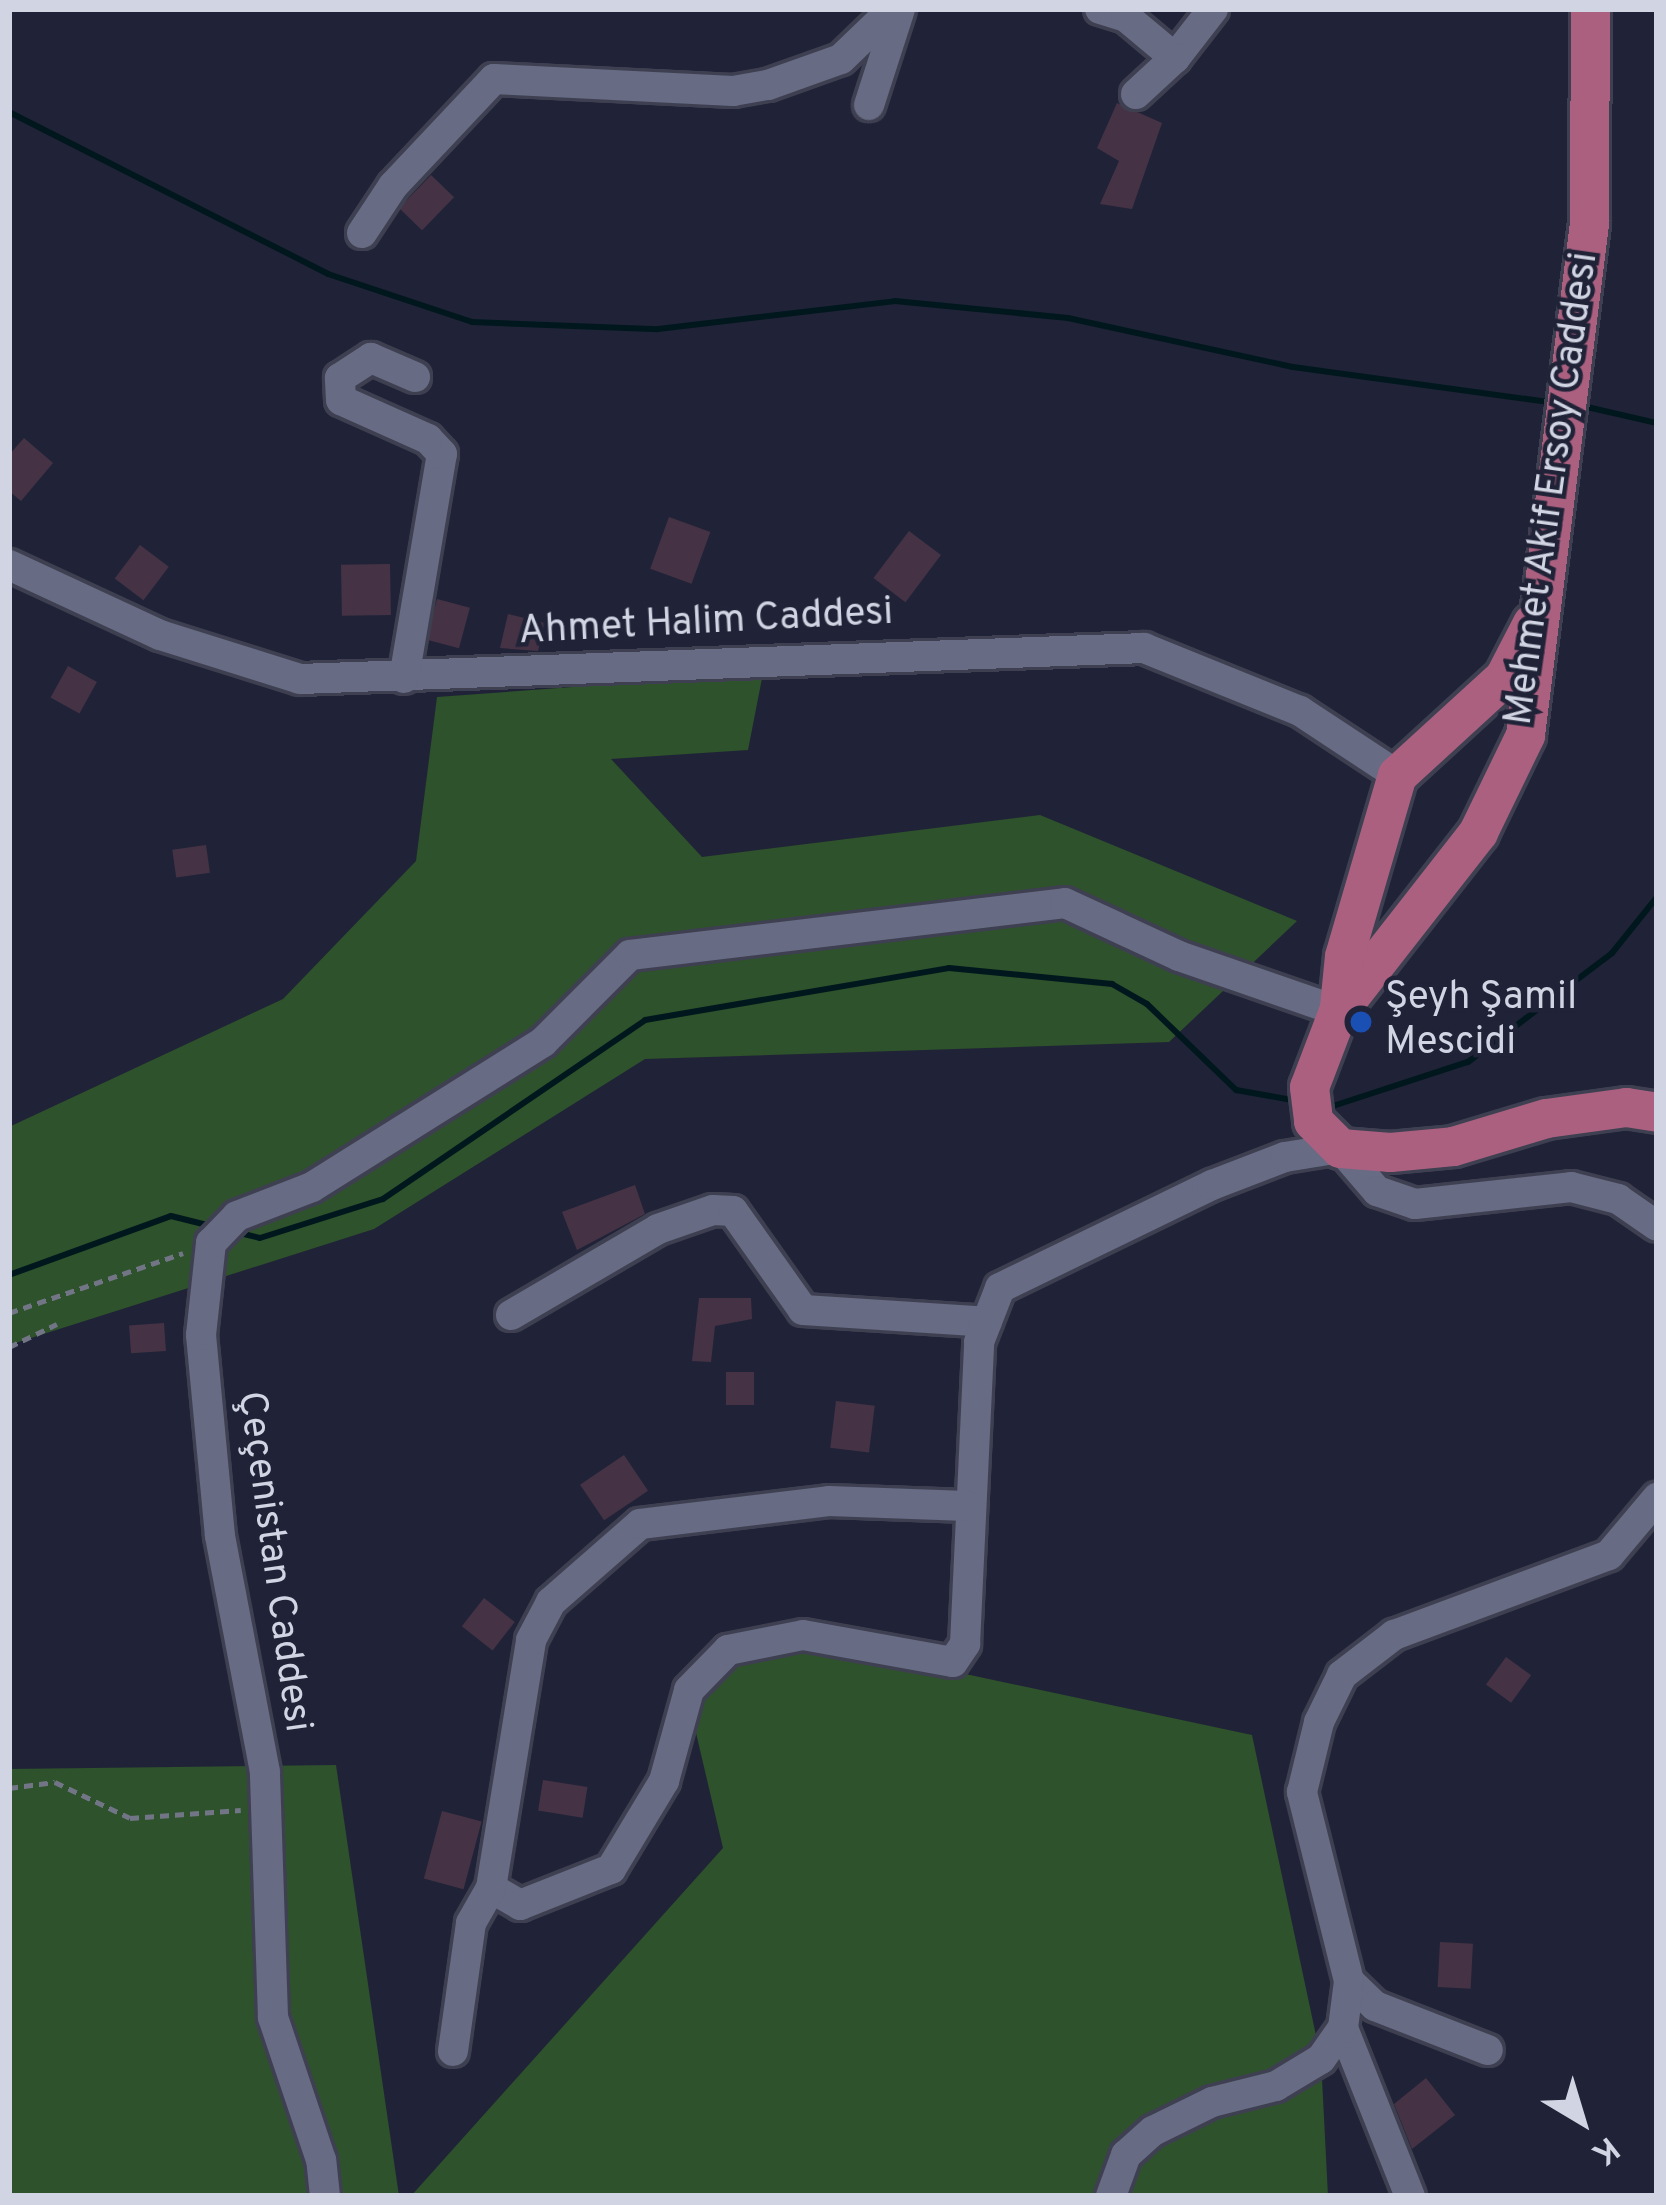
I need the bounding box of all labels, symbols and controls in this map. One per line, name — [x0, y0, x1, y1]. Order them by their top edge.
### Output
street label: Mehmet Akif Ersoy Caddesi — [1498, 249, 1610, 729]
street label: Ahmet Halim Caddesi — [518, 591, 894, 657]
place label: Şeyh Şamil Mescidi — [1385, 977, 1577, 1068]
marker: Şeyh Şamil Mescidi — [1348, 1009, 1374, 1035]
street label: Çeçenistan Caddesi — [225, 1389, 319, 1735]
north arrow — [1522, 2061, 1642, 2181]
text: K — [1582, 2126, 1626, 2173]

